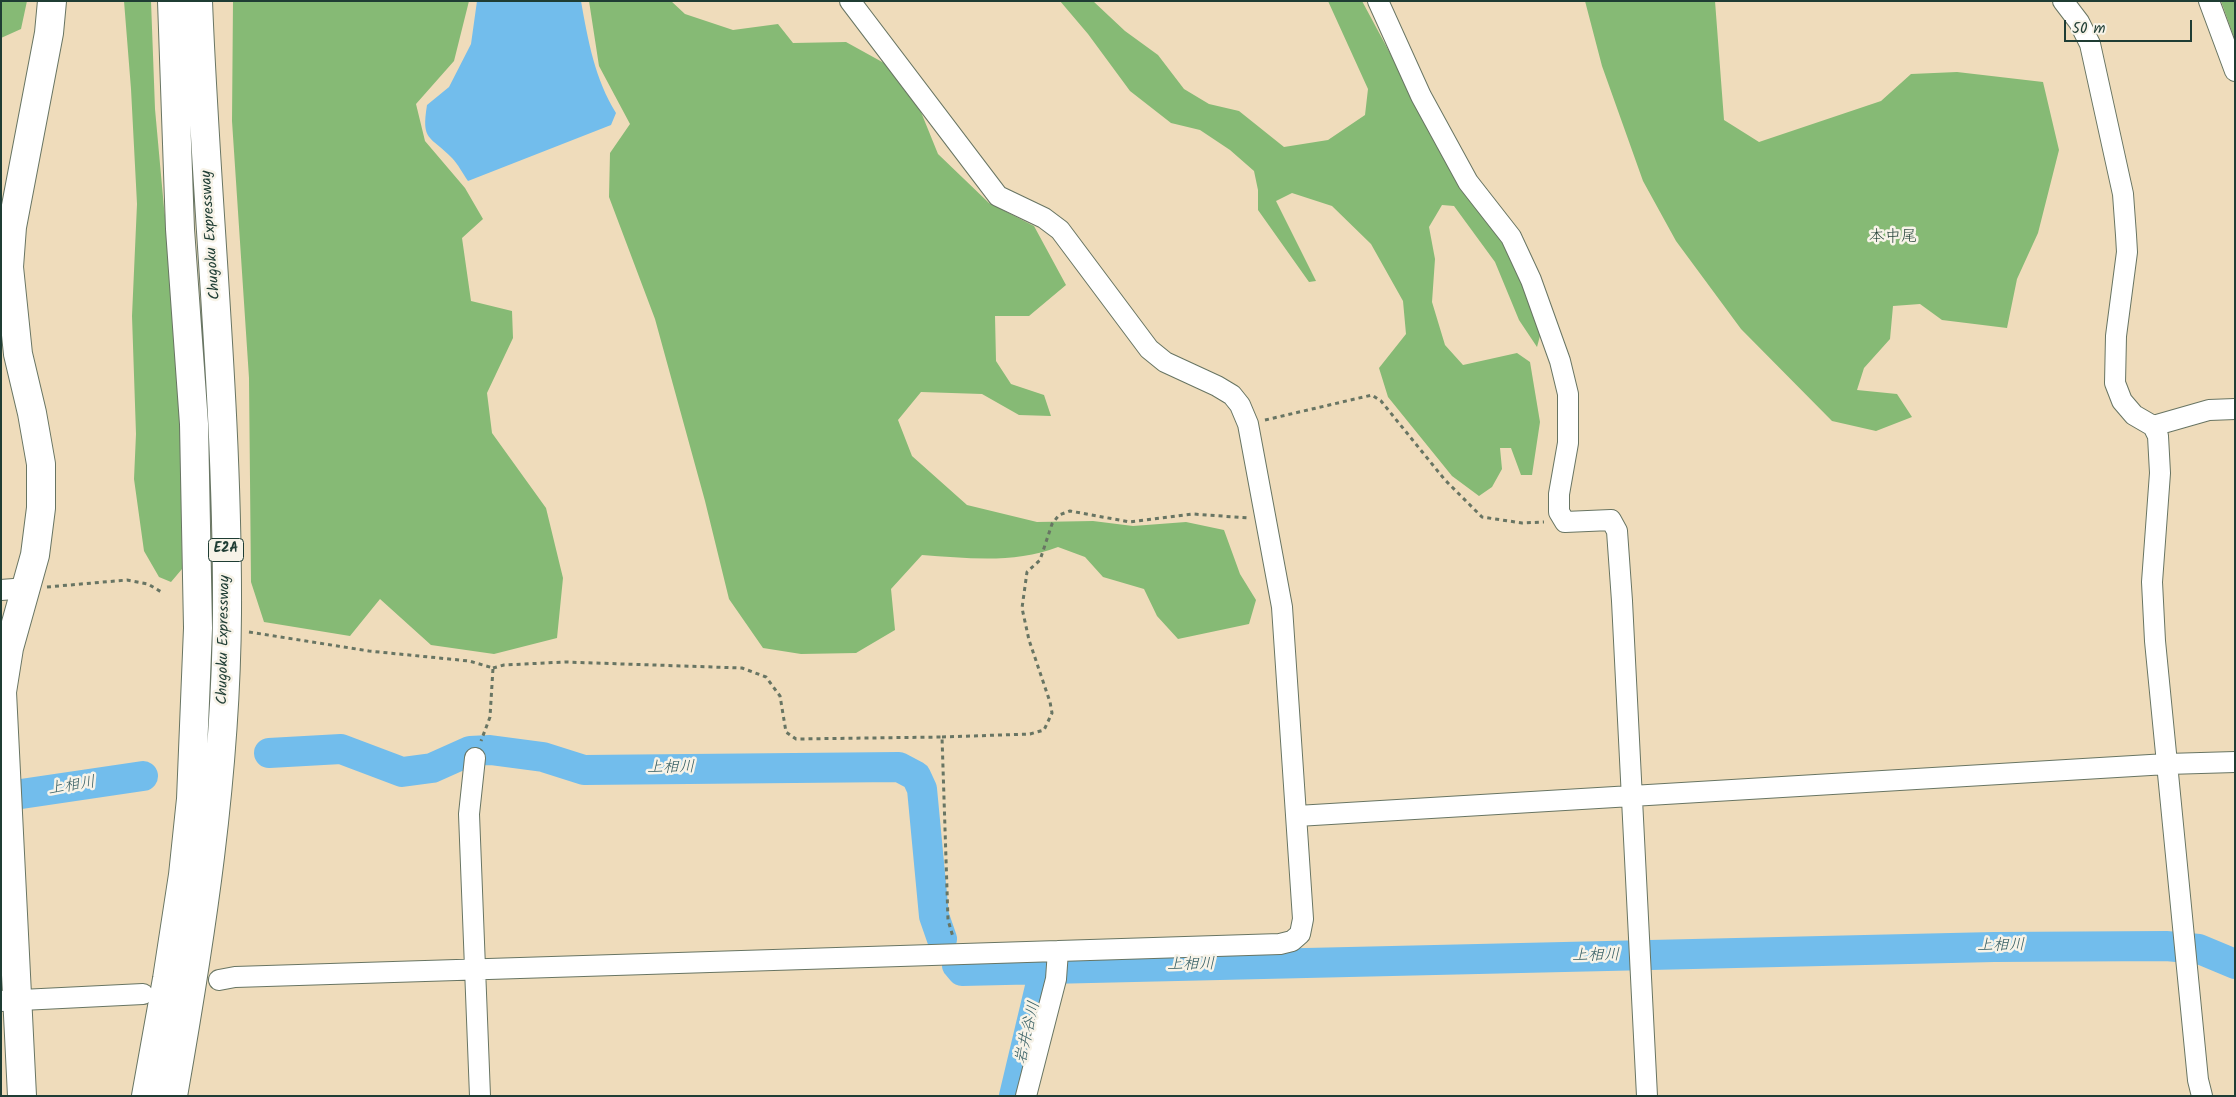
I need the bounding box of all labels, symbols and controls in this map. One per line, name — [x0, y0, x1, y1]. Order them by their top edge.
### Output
scale bar — [2066, 10, 2194, 42]
text: 50 m — [2072, 17, 2106, 41]
street label: Chugoku Expressway — [199, 170, 225, 300]
district label: 本中尾 — [1869, 228, 1917, 248]
road number: E2A — [208, 538, 244, 562]
street label: Chugoku Expressway — [215, 575, 235, 705]
water label: 上相川 — [647, 759, 695, 779]
water label: 上相川 — [47, 774, 97, 800]
water label: 上相川 — [1977, 937, 2025, 957]
water label: 上相川 — [1572, 947, 1620, 967]
water label: 上相川 — [1167, 956, 1215, 976]
water label: 岩井谷川 — [1012, 1000, 1046, 1066]

